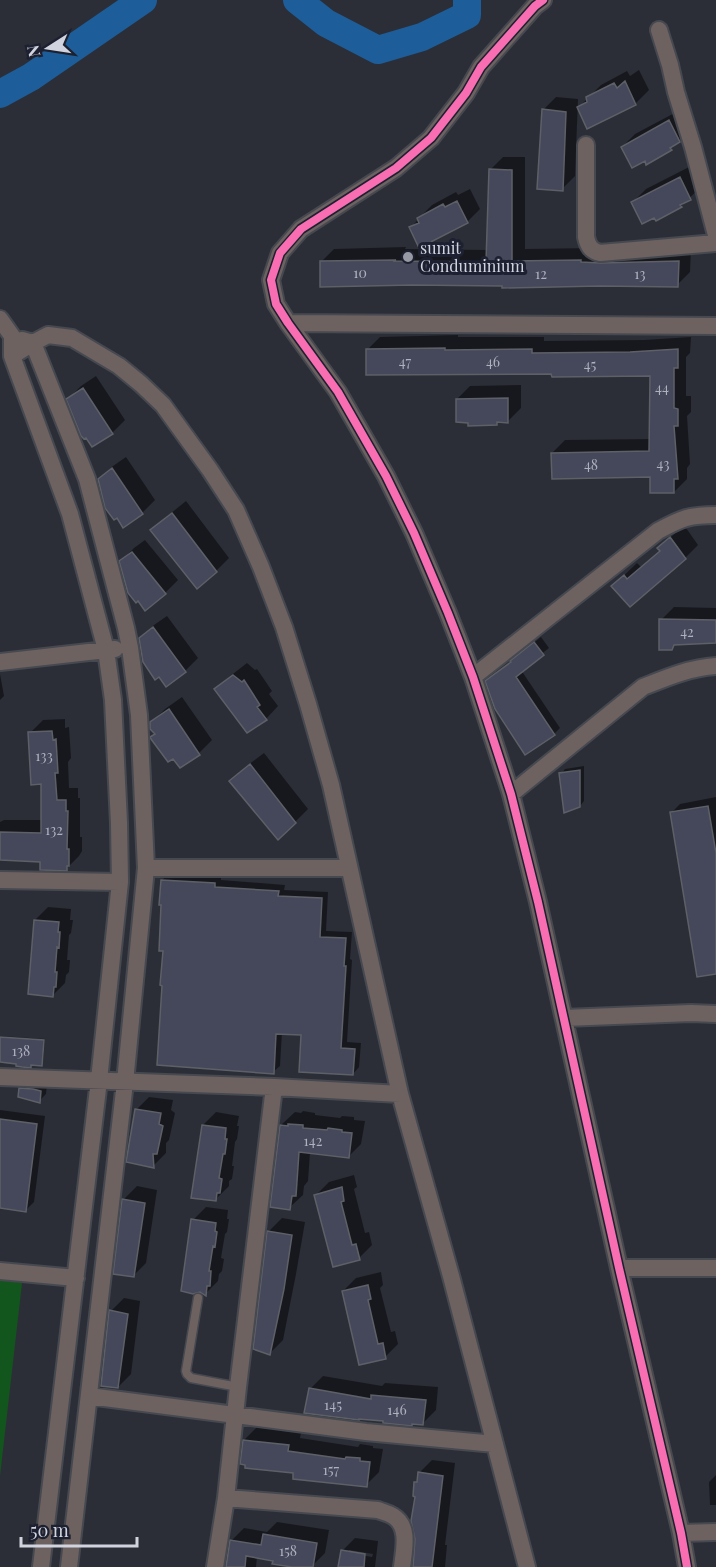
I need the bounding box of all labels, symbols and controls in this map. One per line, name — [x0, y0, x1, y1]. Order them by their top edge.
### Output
north arrow — [18, 18, 78, 78]
text: N — [21, 43, 44, 59]
place label: sumit Conduminium — [420, 237, 525, 276]
marker: sumit Conduminium — [401, 250, 415, 264]
house number: 10 — [353, 263, 367, 282]
house number: 12 — [535, 264, 547, 283]
house number: 13 — [634, 264, 646, 283]
house number: 47 — [399, 352, 412, 371]
house number: 46 — [486, 352, 500, 371]
house number: 45 — [584, 355, 597, 374]
house number: 44 — [655, 378, 669, 397]
house number: 43 — [657, 454, 669, 473]
house number: 48 — [584, 455, 598, 474]
house number: 42 — [680, 622, 694, 641]
house number: 133 — [35, 746, 53, 765]
house number: 132 — [45, 820, 63, 839]
house number: 138 — [12, 1041, 30, 1060]
house number: 142 — [304, 1131, 323, 1150]
house number: 145 — [324, 1395, 342, 1414]
house number: 146 — [387, 1400, 407, 1419]
house number: 157 — [323, 1460, 340, 1479]
scale bar — [21, 1510, 136, 1548]
text: 50 m — [30, 1518, 69, 1542]
house number: 158 — [279, 1541, 297, 1560]

